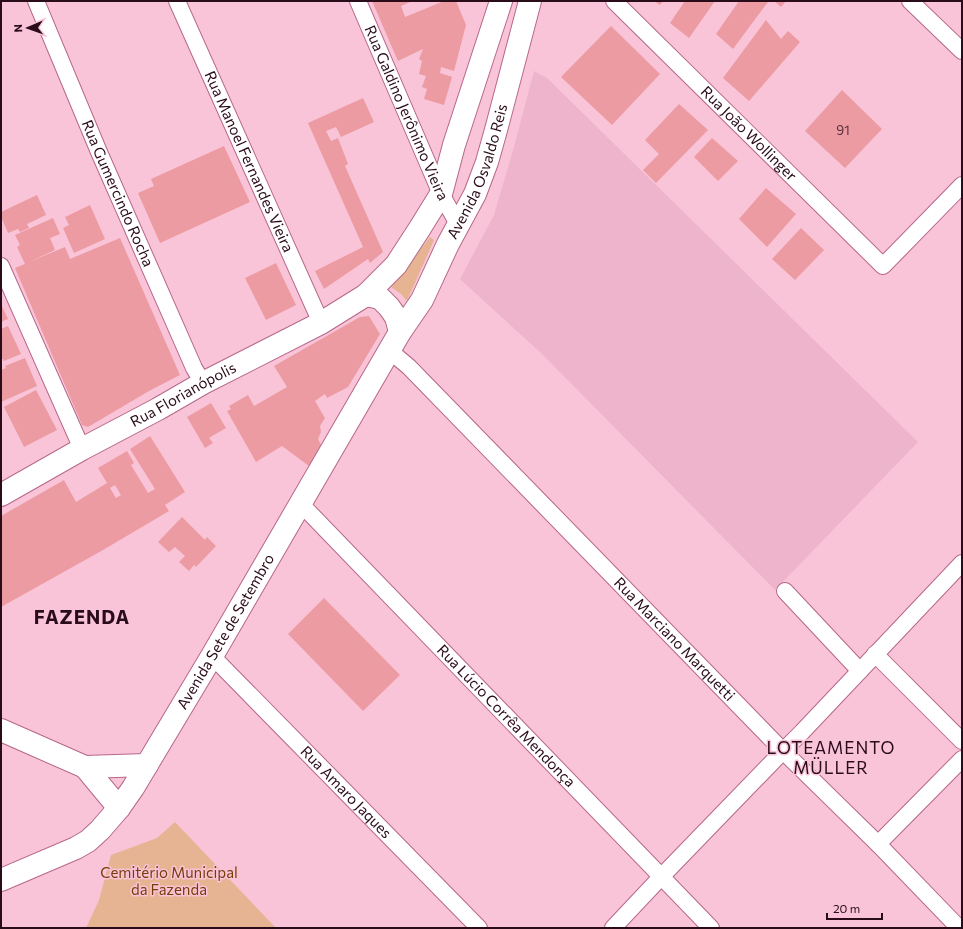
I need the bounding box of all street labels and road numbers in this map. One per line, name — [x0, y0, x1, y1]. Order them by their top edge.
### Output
street label: Rua Galdino Jerônimo Vieira — [362, 22, 453, 203]
street label: Rua Manoel Fernandes Vieira — [201, 68, 298, 255]
street label: Rua João Wollinger — [698, 82, 801, 184]
street label: Avenida Osvaldo Reis — [442, 102, 511, 242]
street label: Rua Gumercindo Rocha — [79, 117, 158, 269]
street label: Rua Florianópolis — [127, 358, 239, 430]
street label: Avenida Sete de Setembro — [172, 550, 277, 712]
street label: Rua Marciano Marquetti — [611, 573, 739, 704]
street label: Rua Lúcio Corrêa Mendonça — [434, 640, 580, 790]
street label: Rua Amaro Jaques — [297, 742, 396, 842]

